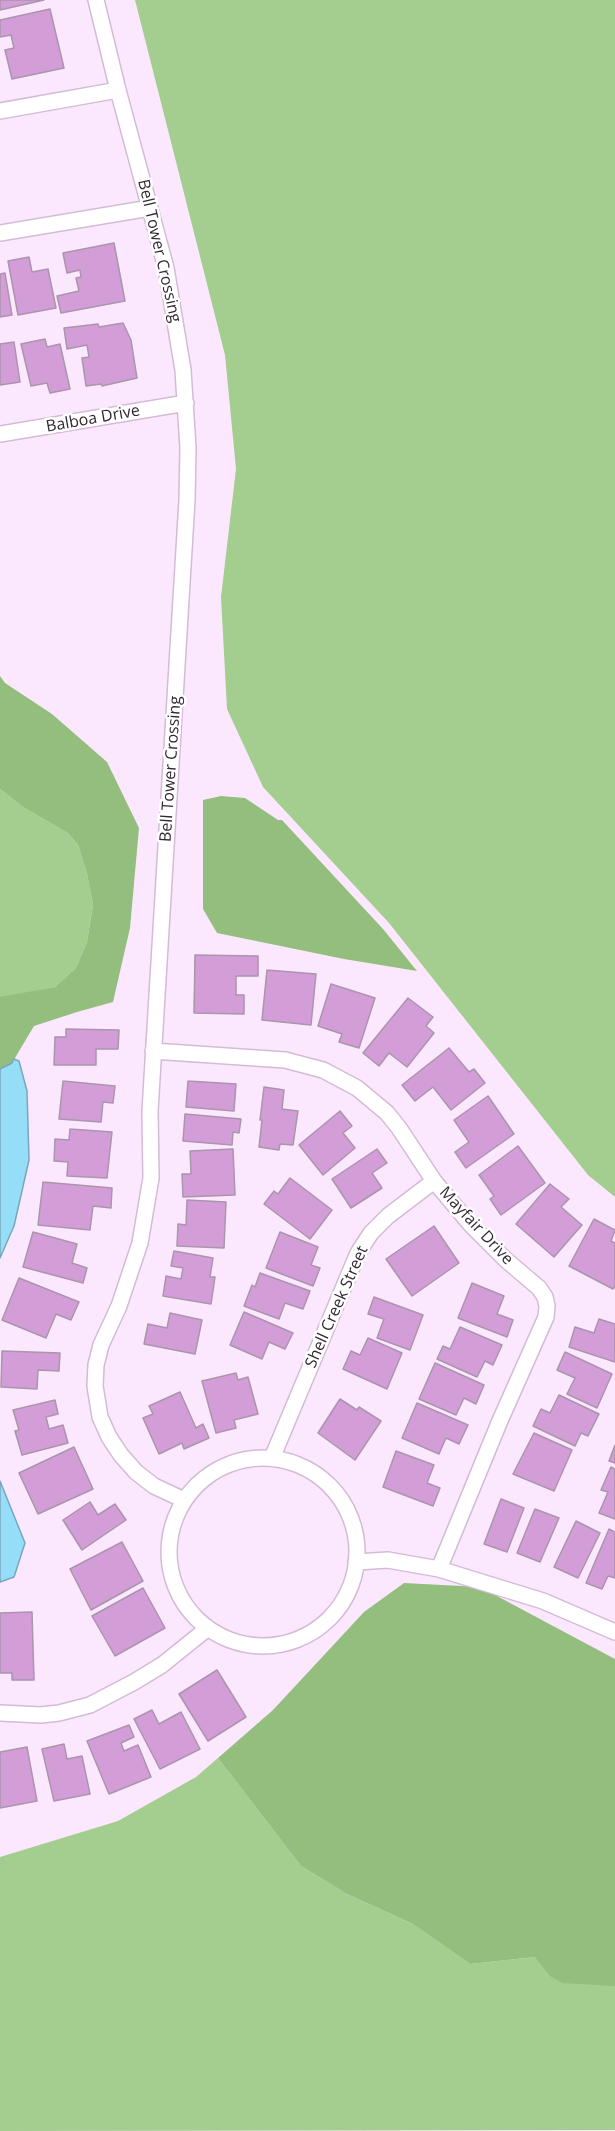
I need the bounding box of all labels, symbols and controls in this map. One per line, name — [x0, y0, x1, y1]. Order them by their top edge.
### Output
street label: Bell Tower Crossing — [133, 178, 185, 324]
street label: Balboa Drive — [45, 401, 141, 437]
street label: Bell Tower Crossing — [156, 695, 186, 843]
street label: Mayfair Drive — [435, 1183, 517, 1269]
street label: Shell Creek Street — [301, 1243, 373, 1371]

